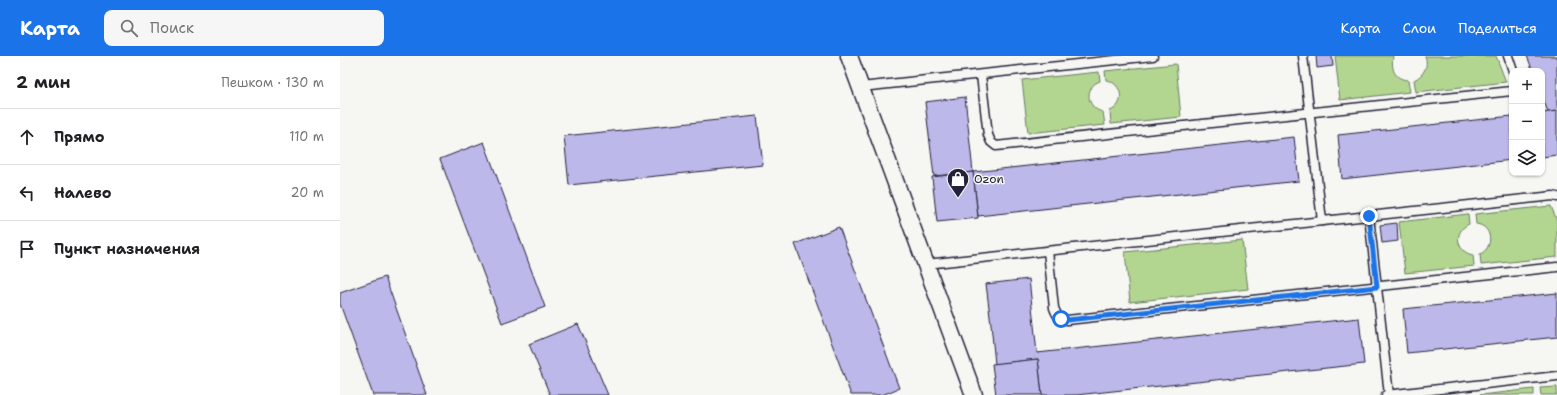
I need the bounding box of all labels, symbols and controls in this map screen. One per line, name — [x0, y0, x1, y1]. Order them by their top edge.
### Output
search box — [104, 10, 384, 46]
text: Карта — [20, 16, 80, 41]
icon: search — [118, 17, 140, 39]
text: Поиск — [150, 18, 194, 38]
text: Карта — [1340, 19, 1381, 37]
text: Слои — [1403, 19, 1436, 37]
text: Поделиться — [1458, 19, 1537, 37]
map controls — [1509, 68, 1545, 176]
button: + — [1509, 68, 1545, 104]
text: 2 мин — [16, 71, 71, 93]
text: Пешком · 130 m — [221, 74, 324, 91]
button: − — [1509, 104, 1545, 140]
icon: ahead — [16, 126, 38, 148]
text: Прямо — [54, 127, 104, 147]
text: 110 m — [289, 128, 324, 145]
button: layers — [1509, 140, 1545, 176]
shop icon: Ozon — [945, 166, 971, 199]
place label: Ozon — [974, 171, 1004, 187]
icon: left — [16, 182, 38, 204]
text: Налево — [54, 183, 112, 203]
text: 20 m — [291, 184, 324, 201]
route end — [1360, 207, 1378, 225]
icon: arrive — [16, 238, 38, 260]
text: Пункт назначения — [54, 239, 200, 259]
route start — [1052, 310, 1070, 328]

